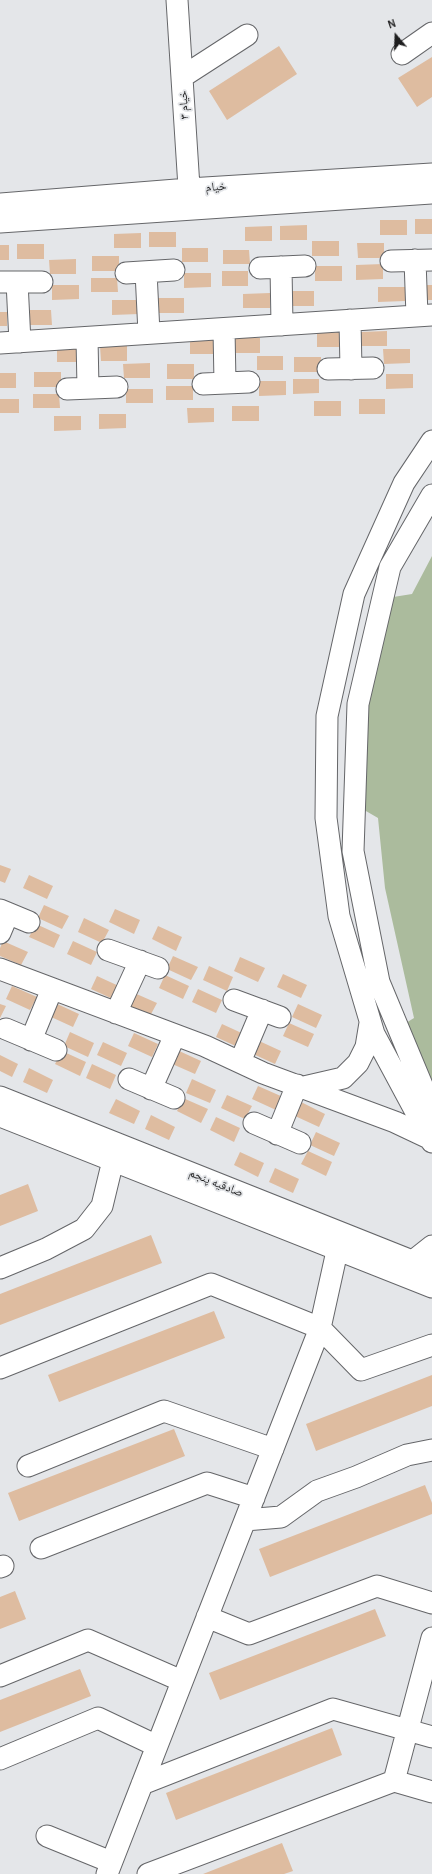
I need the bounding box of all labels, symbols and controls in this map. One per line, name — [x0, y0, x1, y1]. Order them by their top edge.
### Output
north arrow — [376, 16, 416, 56]
text: N — [386, 17, 398, 32]
street label: خیام ۳ — [176, 90, 192, 120]
street label: خیام — [205, 179, 227, 195]
street label: صادقیه پنجم — [187, 1166, 245, 1200]

